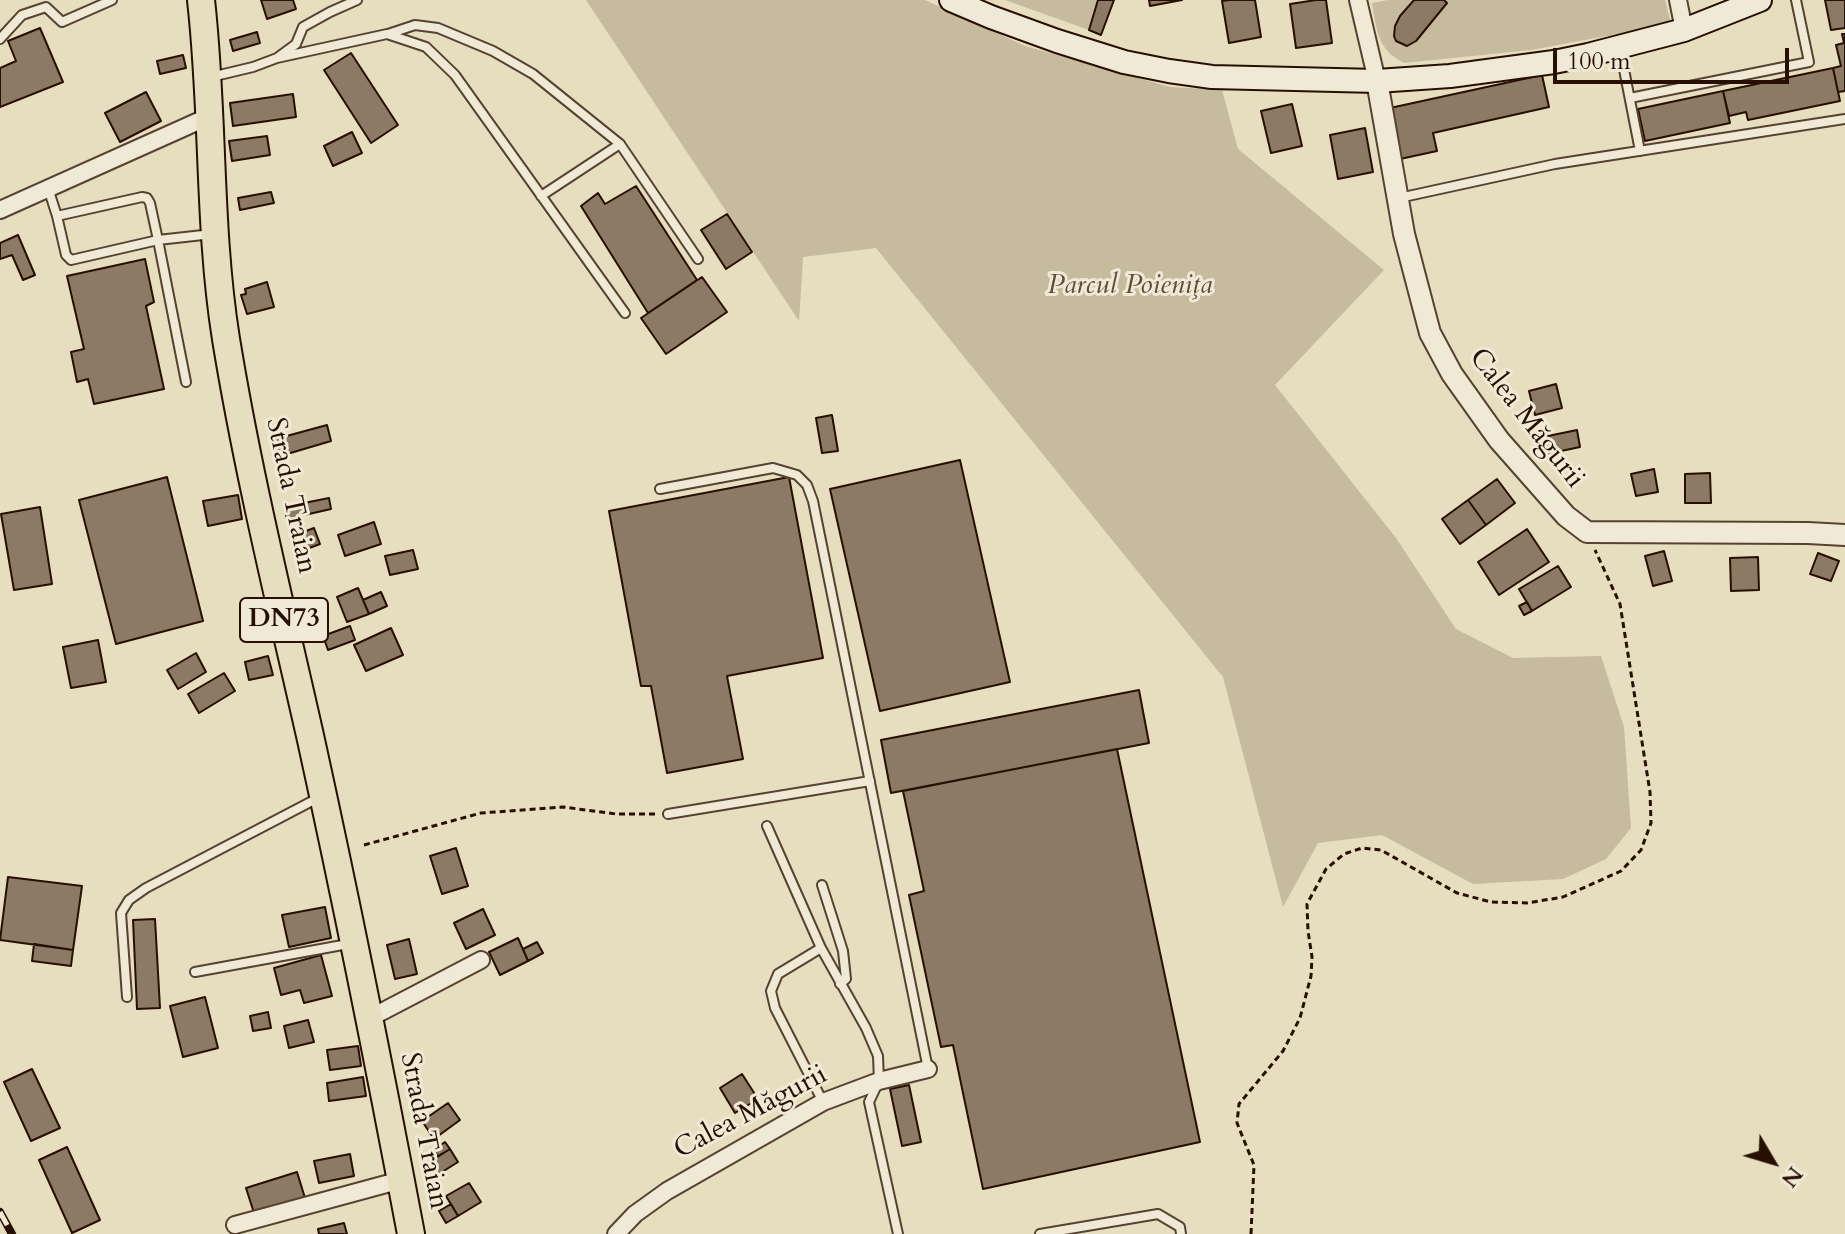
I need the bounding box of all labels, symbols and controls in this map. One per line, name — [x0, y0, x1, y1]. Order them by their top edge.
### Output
scale bar — [1557, 32, 1793, 82]
text: 100 m — [1567, 45, 1631, 78]
park label: Parcul Poieniţa — [1047, 270, 1213, 304]
street label: Calea Măgurii — [1461, 342, 1591, 496]
street label: Strada Traian — [257, 415, 323, 577]
road number: DN73 — [240, 598, 328, 642]
street label: Strada Traian — [391, 1050, 455, 1212]
street label: Calea Măgurii — [669, 1059, 833, 1167]
north arrow — [1733, 1122, 1813, 1202]
text: N — [1774, 1160, 1810, 1194]

